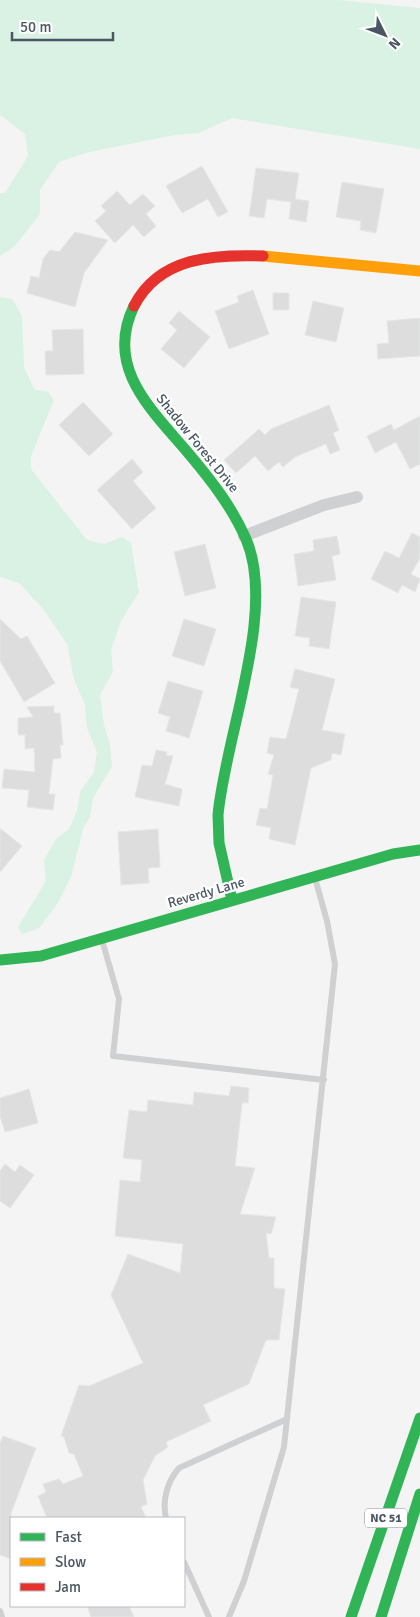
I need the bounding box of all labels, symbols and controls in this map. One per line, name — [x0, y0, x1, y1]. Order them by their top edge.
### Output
scale bar — [12, 10, 114, 42]
north arrow — [360, 10, 410, 60]
text: 50 m — [20, 18, 51, 36]
text: N — [385, 34, 404, 53]
street label: Shadow Forest Drive — [153, 391, 243, 496]
street label: Reverdy Lane — [166, 873, 247, 912]
road number: NC 51 — [365, 1509, 407, 1528]
legend — [10, 1517, 185, 1607]
text: Fast — [55, 1528, 82, 1546]
text: Slow — [55, 1553, 86, 1571]
text: Jam — [55, 1578, 81, 1596]

